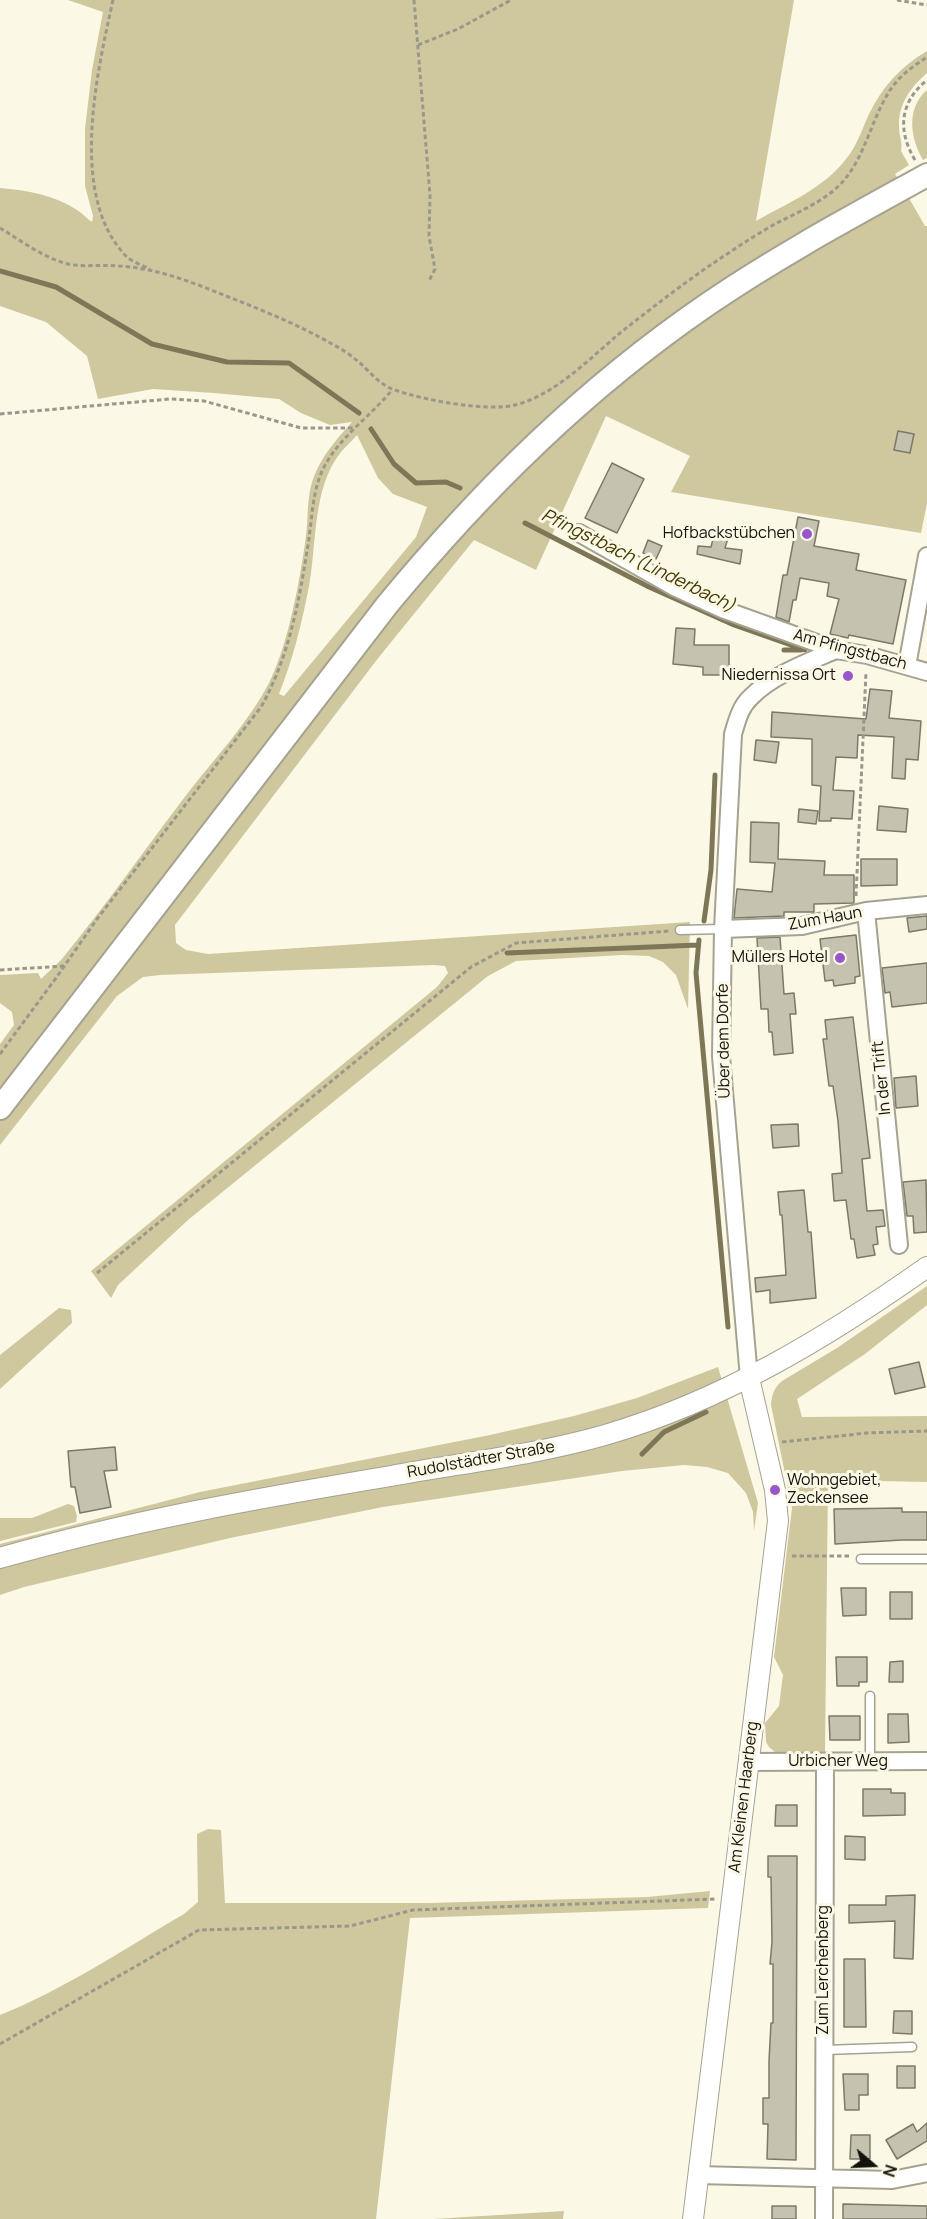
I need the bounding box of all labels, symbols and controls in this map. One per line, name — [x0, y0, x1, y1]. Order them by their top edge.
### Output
water label: Pfingstbach (Linderbach) — [538, 505, 738, 617]
place label: Hofbackstübchen — [663, 524, 795, 544]
marker: Hofbackstübchen — [800, 527, 814, 541]
street label: Am Pfingstbach — [791, 626, 909, 674]
place label: Niedernissa Ort — [721, 666, 836, 686]
marker: Niedernissa Ort — [841, 669, 855, 683]
street label: Zum Haun — [786, 903, 864, 935]
place label: Müllers Hotel — [732, 948, 828, 968]
marker: Müllers Hotel — [833, 951, 847, 965]
street label: Über dem Dorfe — [713, 983, 735, 1099]
street label: In der Trift — [869, 1040, 895, 1116]
street label: Rudolstädter Straße — [406, 1438, 556, 1482]
place label: Wohngebiet, Zeckensee — [787, 1471, 882, 1509]
marker: Wohngebiet, Zeckensee — [768, 1483, 782, 1497]
street label: Am Kleinen Haarberg — [725, 1720, 763, 1874]
street label: Urbicher Weg — [788, 1752, 888, 1772]
street label: Zum Lerchenberg — [814, 1905, 834, 2035]
north arrow — [843, 2135, 903, 2195]
text: N — [878, 2162, 902, 2180]

